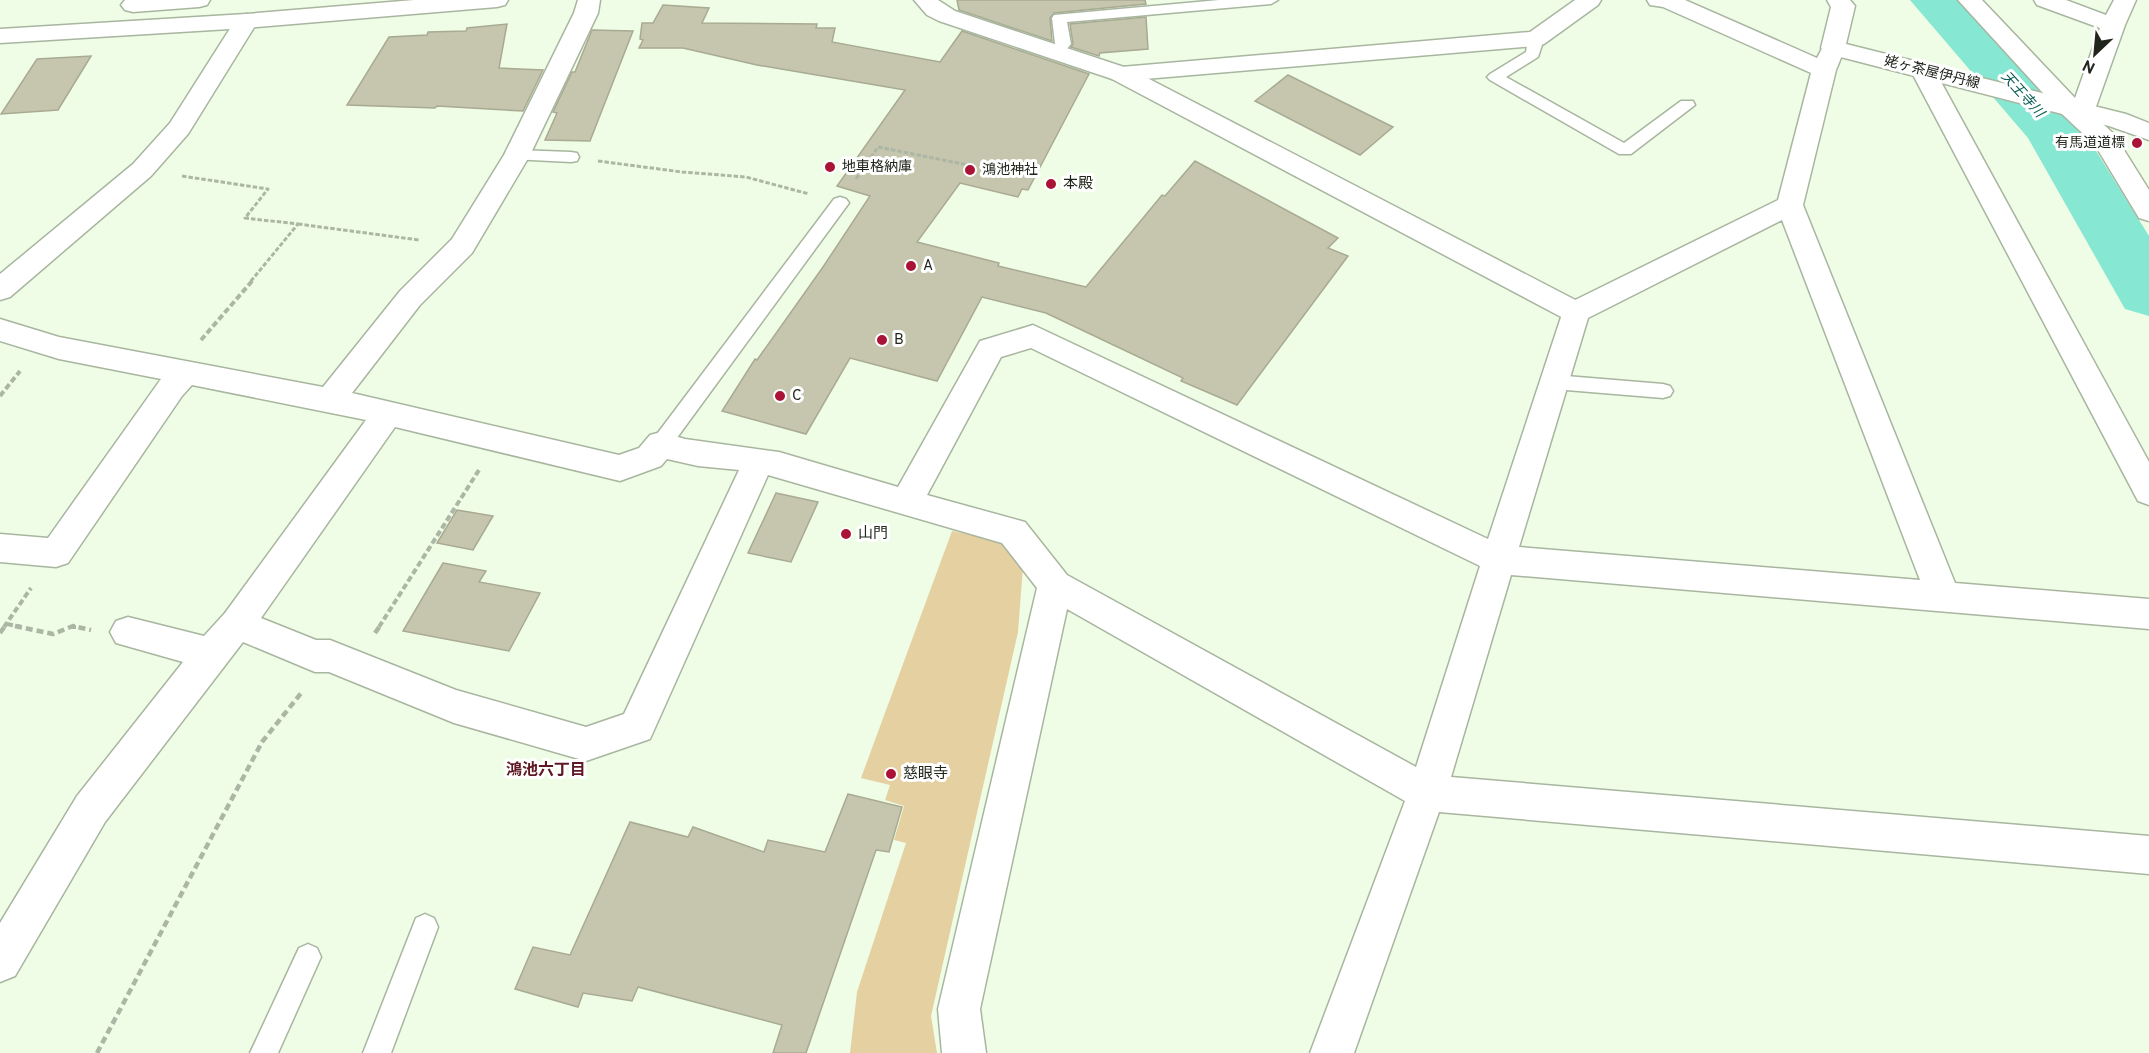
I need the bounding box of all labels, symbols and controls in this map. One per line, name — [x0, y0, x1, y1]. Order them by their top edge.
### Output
north arrow — [2065, 24, 2125, 84]
street label: 姥ヶ茶屋伊丹線 — [1882, 53, 1982, 93]
text: N — [2080, 54, 2099, 77]
water label: 天王寺川 — [1997, 69, 2048, 123]
place label: 有馬道道標 — [2055, 135, 2125, 152]
marker: 有馬道道標 — [2130, 136, 2144, 150]
place label: 地車格納庫 — [842, 158, 912, 176]
marker: 地車格納庫 — [823, 160, 837, 174]
place label: 鴻池神社 — [982, 162, 1038, 179]
marker: 鴻池神社 — [963, 163, 977, 177]
place label: 本殿 — [1063, 175, 1093, 194]
marker: 本殿 — [1044, 177, 1058, 191]
place label: A — [923, 257, 933, 276]
marker: A — [904, 259, 918, 273]
place label: B — [894, 331, 904, 350]
marker: B — [875, 333, 889, 347]
place label: C — [792, 387, 802, 406]
marker: C — [773, 389, 787, 403]
place label: 山門 — [858, 525, 888, 544]
marker: 山門 — [839, 527, 853, 541]
district label: 鴻池六丁目 — [506, 761, 586, 781]
place label: 慈眼寺 — [903, 765, 948, 784]
marker: 慈眼寺 — [884, 767, 898, 781]

